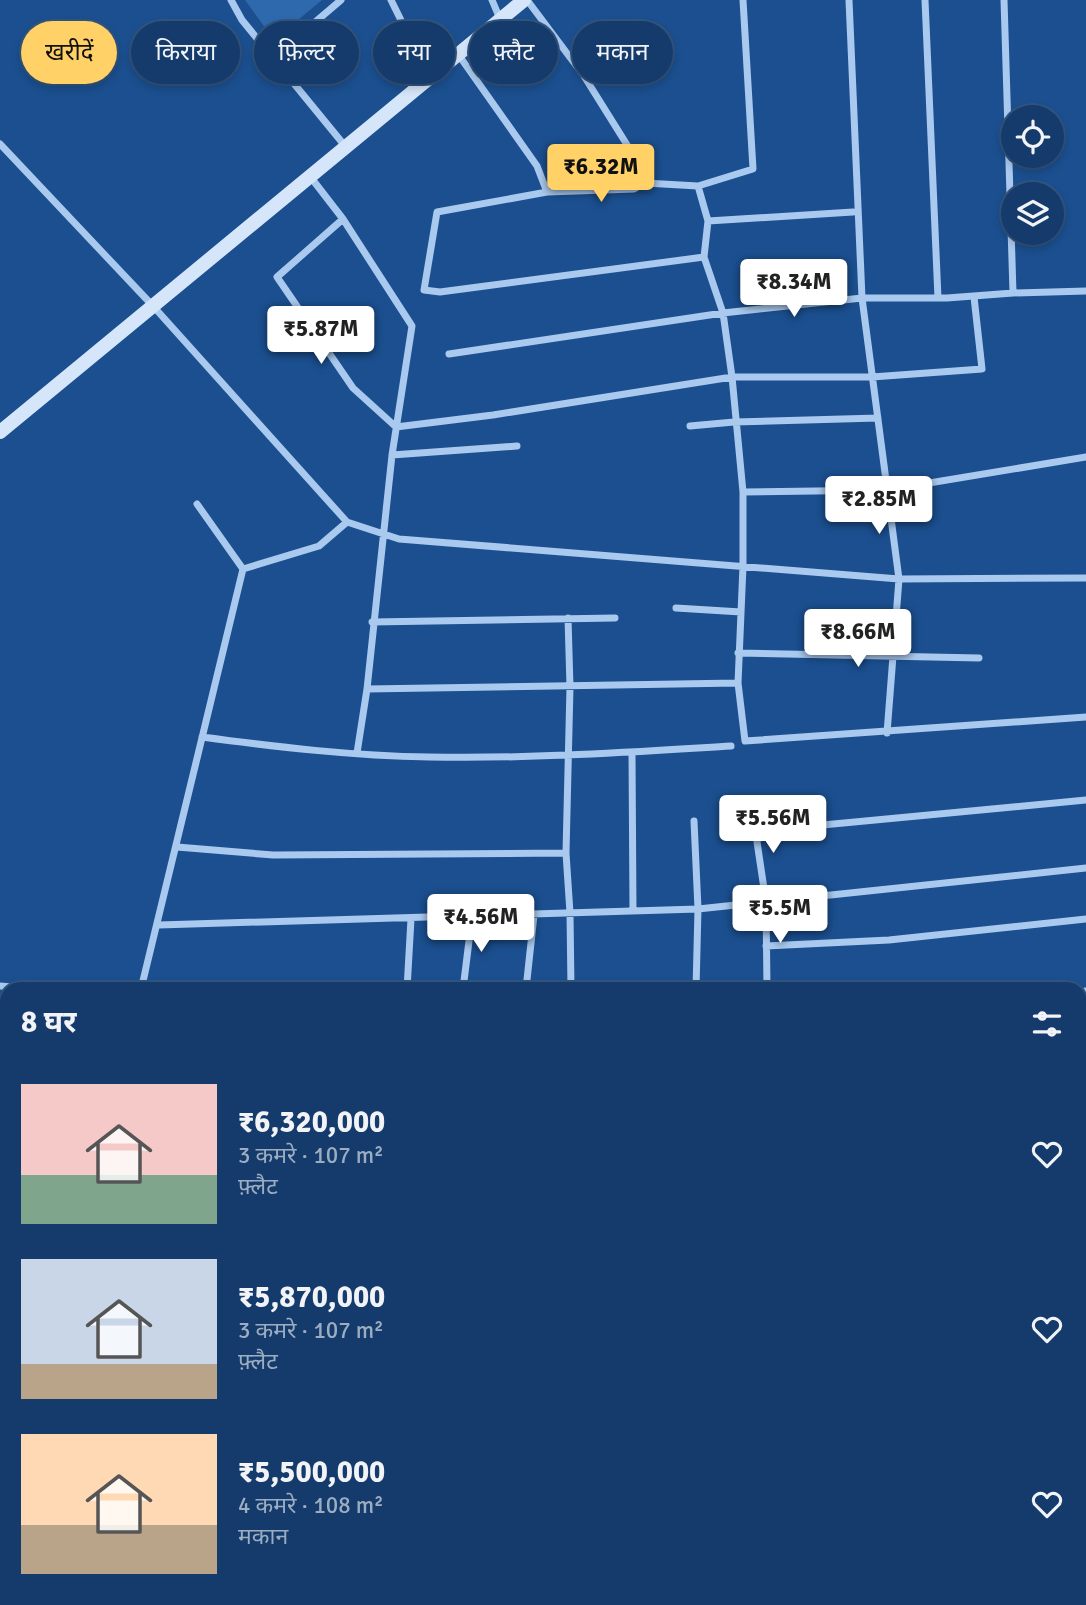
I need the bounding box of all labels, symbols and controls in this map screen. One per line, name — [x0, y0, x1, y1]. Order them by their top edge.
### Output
chip: खरीदें — [21, 21, 117, 84]
chip: किराया — [131, 21, 240, 84]
chip: फ़िल्टर — [254, 21, 359, 84]
chip: नया — [373, 21, 455, 84]
chip: फ़्लैट — [469, 21, 558, 84]
chip: मकान — [572, 21, 673, 84]
map controls — [1001, 105, 1064, 245]
button: locate — [1001, 105, 1064, 168]
pin: ₹6.32M — [544, 144, 658, 204]
text: ₹6.32M — [563, 152, 639, 181]
button: layers — [1001, 182, 1064, 245]
pin: ₹8.34M — [737, 260, 851, 319]
text: ₹8.34M — [756, 267, 832, 296]
pin: ₹5.87M — [264, 306, 378, 366]
text: ₹5.87M — [283, 314, 359, 343]
pin: ₹2.85M — [822, 476, 936, 536]
text: ₹2.85M — [841, 484, 917, 513]
pin: ₹8.66M — [801, 610, 915, 669]
text: ₹8.66M — [820, 617, 896, 646]
pin: ₹5.56M — [716, 796, 830, 855]
text: ₹5.56M — [735, 803, 811, 832]
pin: ₹5.5M — [731, 886, 829, 945]
text: ₹5.5M — [748, 893, 812, 922]
pin: ₹4.56M — [424, 894, 538, 954]
text: ₹4.56M — [443, 902, 519, 931]
text: 8 घर — [21, 1004, 76, 1041]
icon: filters — [1028, 1005, 1066, 1043]
text: ₹6,320,000 — [238, 1104, 385, 1141]
icon: home — [77, 1112, 161, 1196]
icon: heart — [1028, 1135, 1066, 1173]
text: 3 कमरे · 107 m² — [238, 1141, 384, 1170]
text: फ़्लैट — [238, 1172, 278, 1201]
text: ₹5,870,000 — [238, 1279, 385, 1316]
icon: home — [77, 1287, 161, 1371]
icon: heart — [1028, 1310, 1066, 1348]
text: 3 कमरे · 107 m² — [238, 1316, 384, 1345]
text: फ़्लैट — [238, 1347, 278, 1376]
text: ₹5,500,000 — [238, 1454, 385, 1491]
icon: home — [77, 1462, 161, 1546]
icon: heart — [1028, 1485, 1066, 1523]
text: 4 कमरे · 108 m² — [238, 1491, 384, 1520]
text: मकान — [238, 1522, 288, 1551]

